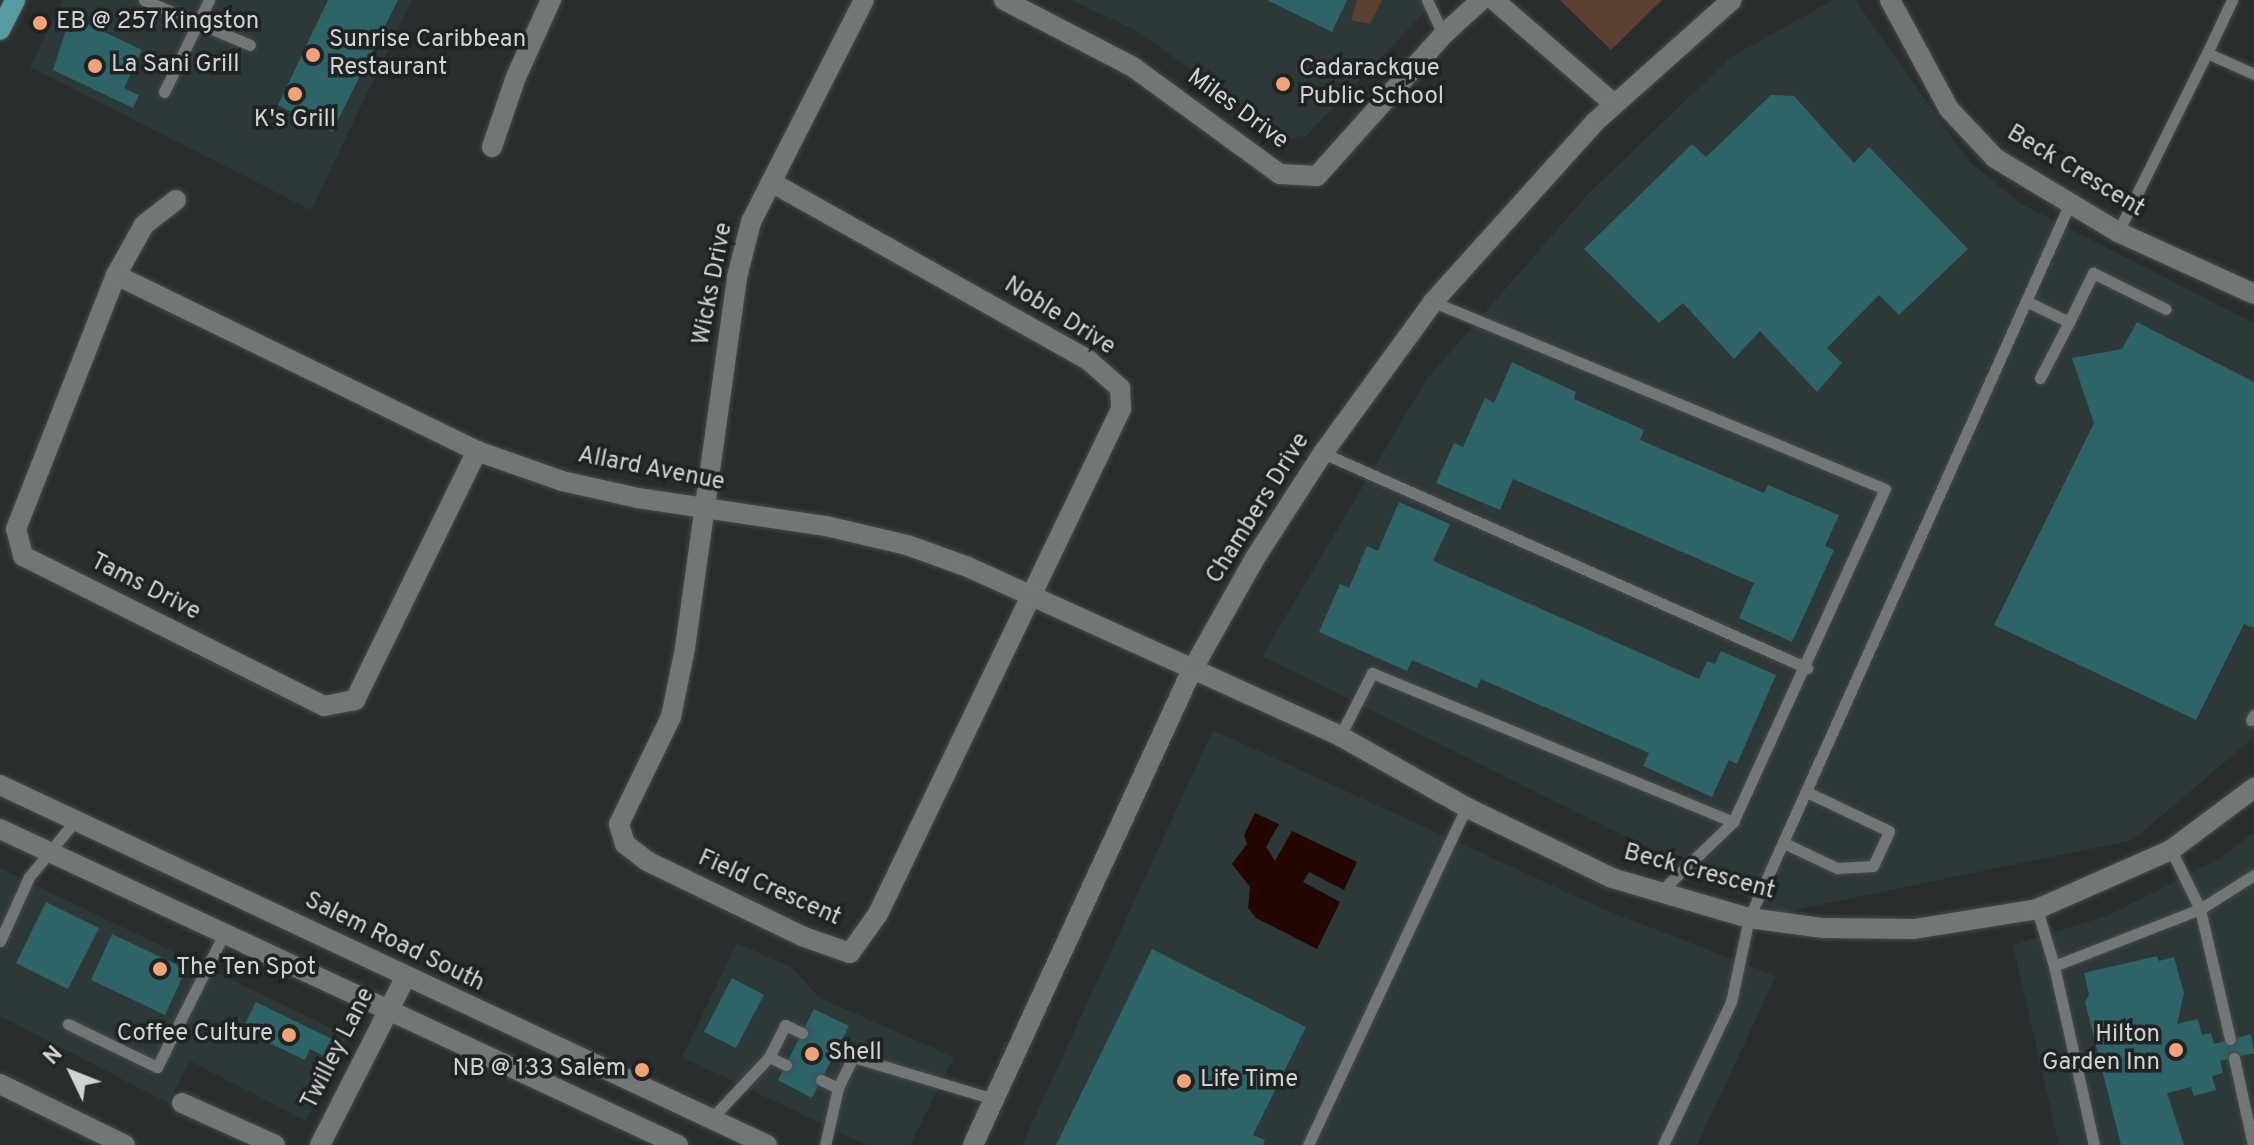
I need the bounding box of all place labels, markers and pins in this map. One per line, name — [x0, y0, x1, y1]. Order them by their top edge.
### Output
place label: EB @ 257 Kingston — [56, 9, 260, 37]
marker: EB @ 257 Kingston — [31, 14, 49, 32]
place label: Sunrise Caribbean Restaurant — [329, 27, 526, 83]
marker: Sunrise Caribbean Restaurant — [304, 46, 322, 64]
place label: La Sani Grill — [111, 52, 240, 80]
place label: Cadarackque Public School — [1299, 56, 1444, 112]
marker: La Sani Grill — [86, 57, 104, 75]
marker: Cadarackque Public School — [1274, 75, 1292, 93]
marker: K's Grill — [286, 85, 304, 103]
place label: K's Grill — [254, 107, 336, 135]
place label: The Ten Spot — [176, 955, 317, 983]
marker: The Ten Spot — [151, 960, 169, 978]
place label: Coffee Culture — [117, 1021, 273, 1049]
place label: Hilton Garden Inn — [2042, 1022, 2160, 1078]
marker: Coffee Culture — [280, 1026, 298, 1044]
place label: Shell — [828, 1040, 882, 1068]
marker: Hilton Garden Inn — [2167, 1041, 2185, 1059]
marker: Shell — [803, 1045, 821, 1063]
place label: NB @ 133 Salem — [452, 1056, 626, 1084]
marker: NB @ 133 Salem — [633, 1061, 651, 1079]
place label: Life Time — [1200, 1067, 1299, 1095]
marker: Life Time — [1175, 1072, 1193, 1090]

